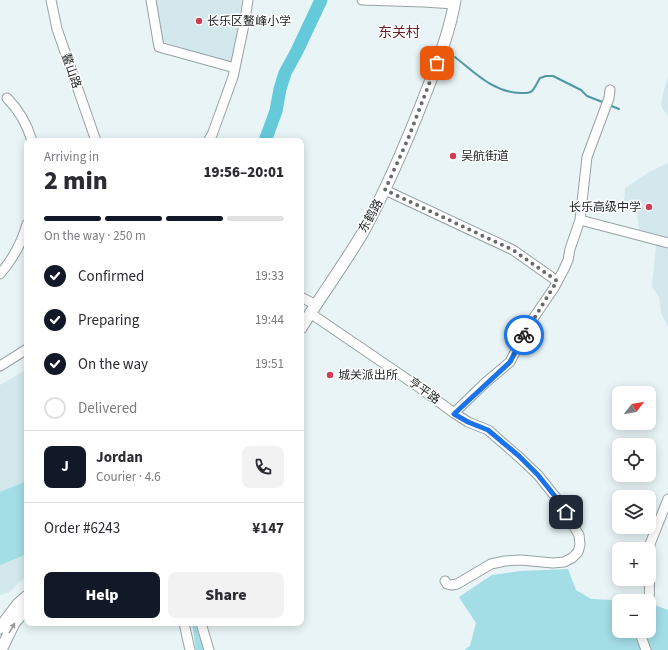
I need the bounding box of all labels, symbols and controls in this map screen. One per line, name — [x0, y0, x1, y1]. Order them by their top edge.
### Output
place label: 长乐区鳌峰小学 — [207, 13, 291, 30]
marker: 长乐区鳌峰小学 — [194, 16, 204, 26]
district label: 东关村 — [378, 23, 420, 43]
pin — [420, 46, 454, 80]
street label: 鳌山路 — [57, 51, 85, 91]
icon: bag — [426, 52, 448, 74]
text: Arriving in — [44, 148, 99, 166]
place label: 吴航街道 — [461, 148, 509, 165]
marker: 吴航街道 — [448, 151, 458, 161]
text: 2 min — [44, 162, 108, 199]
text: 19:56–20:01 — [203, 162, 284, 183]
street label: 东鹤路 — [355, 196, 387, 236]
place label: 长乐高级中学 — [569, 199, 641, 216]
marker: 长乐高级中学 — [644, 202, 654, 212]
text: On the way · 250 m — [44, 227, 146, 245]
icon: check — [44, 265, 66, 287]
text: Confirmed — [78, 266, 144, 287]
text: 19:33 — [255, 267, 284, 285]
icon: check — [44, 309, 66, 331]
text: Preparing — [78, 310, 139, 331]
text: 19:44 — [255, 311, 284, 329]
courier — [504, 315, 544, 355]
icon: bike — [513, 324, 535, 346]
icon: check — [44, 353, 66, 375]
text: On the way — [78, 354, 148, 375]
text: 19:51 — [255, 355, 284, 373]
place label: 城关派出所 — [338, 367, 398, 384]
marker: 城关派出所 — [325, 370, 335, 380]
street label: 亨平路 — [404, 374, 444, 408]
north arrow — [612, 386, 656, 430]
map controls — [612, 386, 656, 638]
text: Delivered — [78, 398, 137, 419]
button: locate — [612, 438, 656, 482]
button: phone — [242, 446, 284, 488]
text: Jordan — [96, 447, 143, 468]
text: J — [61, 456, 69, 477]
text: Courier · 4.6 — [96, 468, 161, 486]
button: layers — [612, 490, 656, 534]
pin — [549, 495, 583, 529]
icon: home — [555, 501, 577, 523]
text: Order #6243 — [44, 518, 120, 539]
text: ¥147 — [252, 518, 284, 539]
button: + — [612, 542, 656, 586]
button: Help — [44, 572, 160, 618]
button: Share — [168, 572, 284, 618]
button: − — [612, 594, 656, 638]
one-way arrow — [8, 622, 15, 634]

